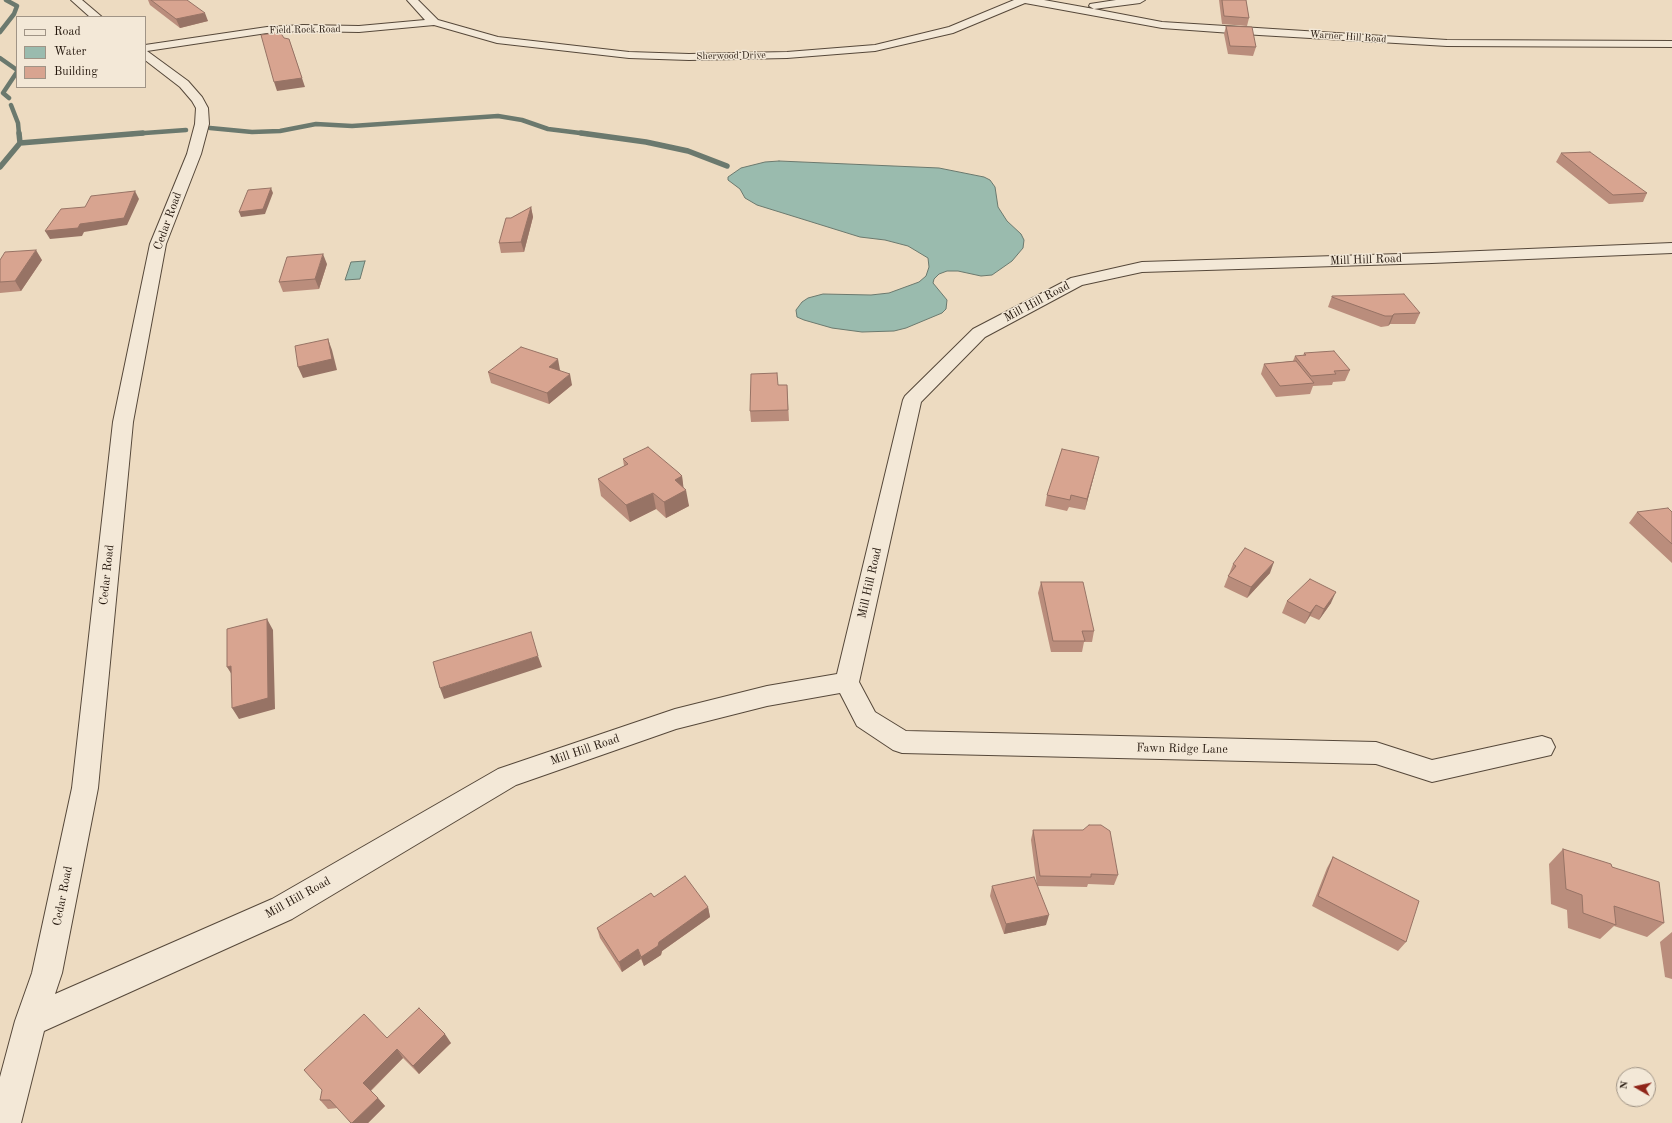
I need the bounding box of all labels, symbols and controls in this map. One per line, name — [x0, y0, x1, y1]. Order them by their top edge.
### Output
legend — [16, 16, 146, 88]
street label: Field Rock Road — [269, 23, 341, 37]
text: Road — [54, 26, 81, 38]
street label: Warner Hill Road — [1309, 28, 1387, 46]
text: Water — [54, 46, 86, 58]
street label: Sherwood Drive — [696, 49, 766, 63]
text: Building — [54, 66, 98, 78]
street label: Cedar Road — [151, 190, 185, 252]
street label: Mill Hill Road — [1330, 252, 1402, 268]
street label: Mill Hill Road — [1002, 279, 1072, 325]
street label: Cedar Road — [97, 544, 117, 606]
street label: Mill Hill Road — [855, 546, 885, 620]
street label: Mill Hill Road — [548, 731, 622, 769]
street label: Fawn Ridge Lane — [1136, 741, 1228, 757]
street label: Cedar Road — [50, 865, 76, 927]
street label: Mill Hill Road — [263, 874, 333, 922]
north arrow — [1616, 1067, 1656, 1107]
text: N — [1619, 1080, 1631, 1090]

